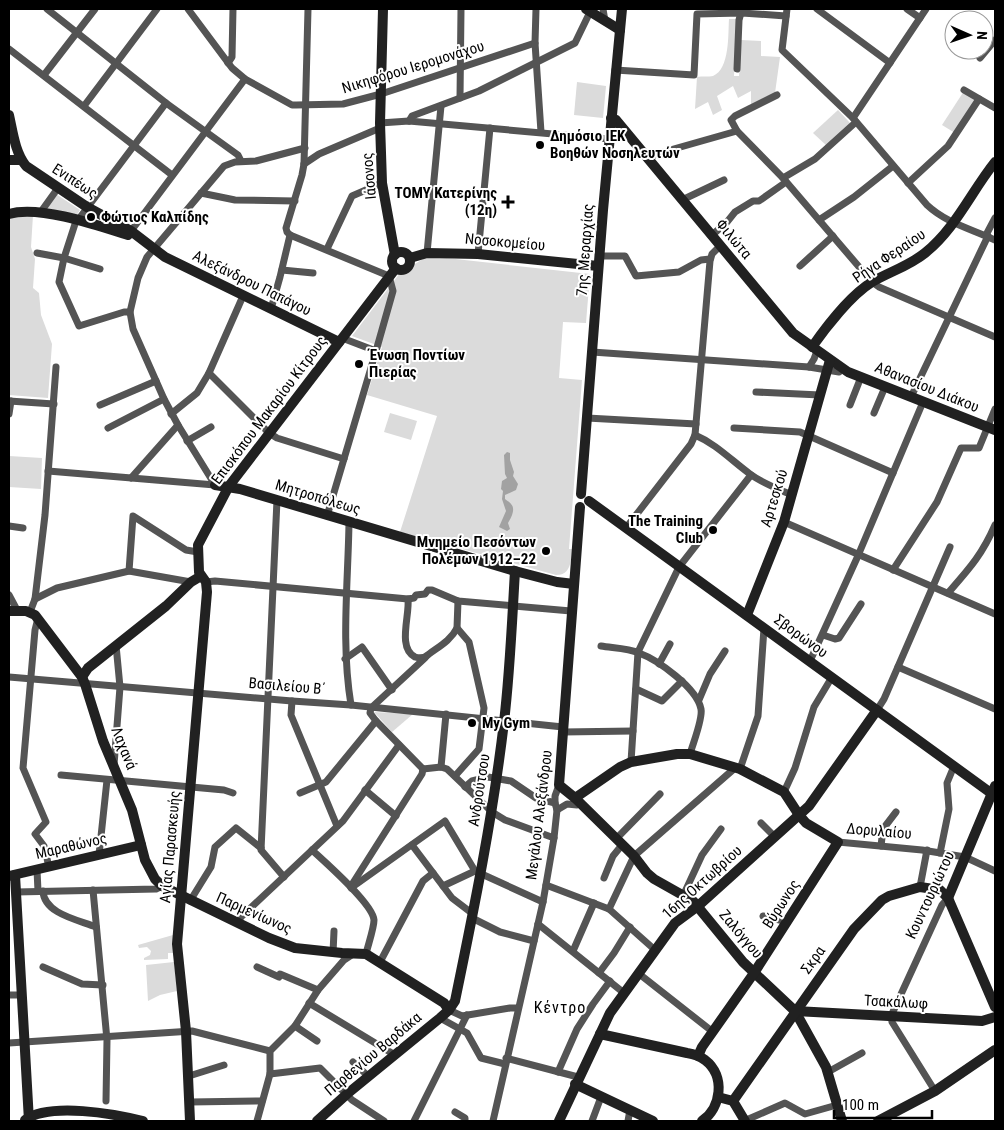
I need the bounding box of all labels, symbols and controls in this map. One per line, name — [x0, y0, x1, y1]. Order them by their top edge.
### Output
north arrow — [944, 10, 994, 60]
text: N — [974, 31, 990, 40]
street label: Νικηφόρου Ιερομονάχου — [340, 37, 486, 97]
place label: Δημόσιο ΙΕΚ Βοηθών Νοσηλευτών — [550, 127, 680, 162]
marker: Δημόσιο ΙΕΚ Βοηθών Νοσηλευτών — [534, 139, 546, 151]
street label: Ιάσονος — [358, 152, 380, 200]
street label: Ενιπέως — [49, 160, 101, 202]
place label: ΤΟΜΥ Κατερίνης (12η) — [394, 184, 497, 219]
marker: ΤΟΜΥ Κατερίνης (12η) — [501, 195, 515, 209]
street label: 7ης Μεραρχίας — [573, 203, 597, 297]
place label: Φώτιος Καλπίδης — [101, 208, 209, 226]
marker: Φώτιος Καλπίδης — [85, 211, 97, 223]
street label: Φιλώτα — [712, 216, 756, 263]
street label: Ρήγα Φεραίου — [849, 225, 929, 287]
street label: Νοσοκομείου — [464, 230, 546, 254]
street label: Αλεξάνδρου Παπάγου — [190, 247, 314, 319]
street label: Επισκόπου Μακαρίου Κίτρους — [207, 332, 331, 488]
place label: Ένωση Ποντίων Πιερίας — [367, 346, 465, 381]
marker: Ένωση Ποντίων Πιερίας — [353, 358, 365, 370]
street label: Αθανασίου Διάκου — [872, 358, 982, 416]
street label: Αρτεσκού — [757, 467, 791, 529]
street label: Μητροπόλεως — [273, 476, 363, 518]
place label: The Training Club — [628, 512, 703, 547]
marker: The Training Club — [707, 524, 719, 536]
place label: Μνημείο Πεσόντων Πολέμων 1912–22 — [417, 533, 536, 568]
marker: Μνημείο Πεσόντων Πολέμων 1912–22 — [540, 545, 552, 557]
street label: Σβορώνου — [771, 610, 831, 662]
street label: Βασιλείου Β΄ — [248, 674, 326, 698]
place label: My Gym — [482, 714, 530, 732]
marker: My Gym — [466, 717, 478, 729]
street label: Λαχανά — [107, 724, 141, 773]
street label: Μεγάλου Αλεξάνδρου — [522, 749, 556, 881]
street label: Ανδρούτσου — [464, 752, 494, 828]
street label: Αγίας Παρασκευής — [156, 790, 184, 904]
street label: Δορυλαίου — [846, 819, 912, 843]
street label: Μαραθώνος — [34, 829, 108, 863]
street label: 16ης Οκτωβρίου — [658, 841, 746, 923]
street label: Κουντουριώτου — [902, 848, 958, 942]
street label: Βύρωνος — [759, 876, 803, 932]
street label: Παρμενίωνος — [213, 888, 295, 938]
street label: Ζαλόγγου — [715, 906, 767, 962]
street label: Σκρα — [797, 942, 829, 977]
street label: Τσακάλωφ — [864, 991, 928, 1013]
district label: Κέντρο — [534, 998, 586, 1017]
street label: Παρθενίου Βαρδάκα — [321, 1008, 425, 1100]
scale bar — [834, 1088, 932, 1120]
text: 100 m — [842, 1096, 879, 1114]

